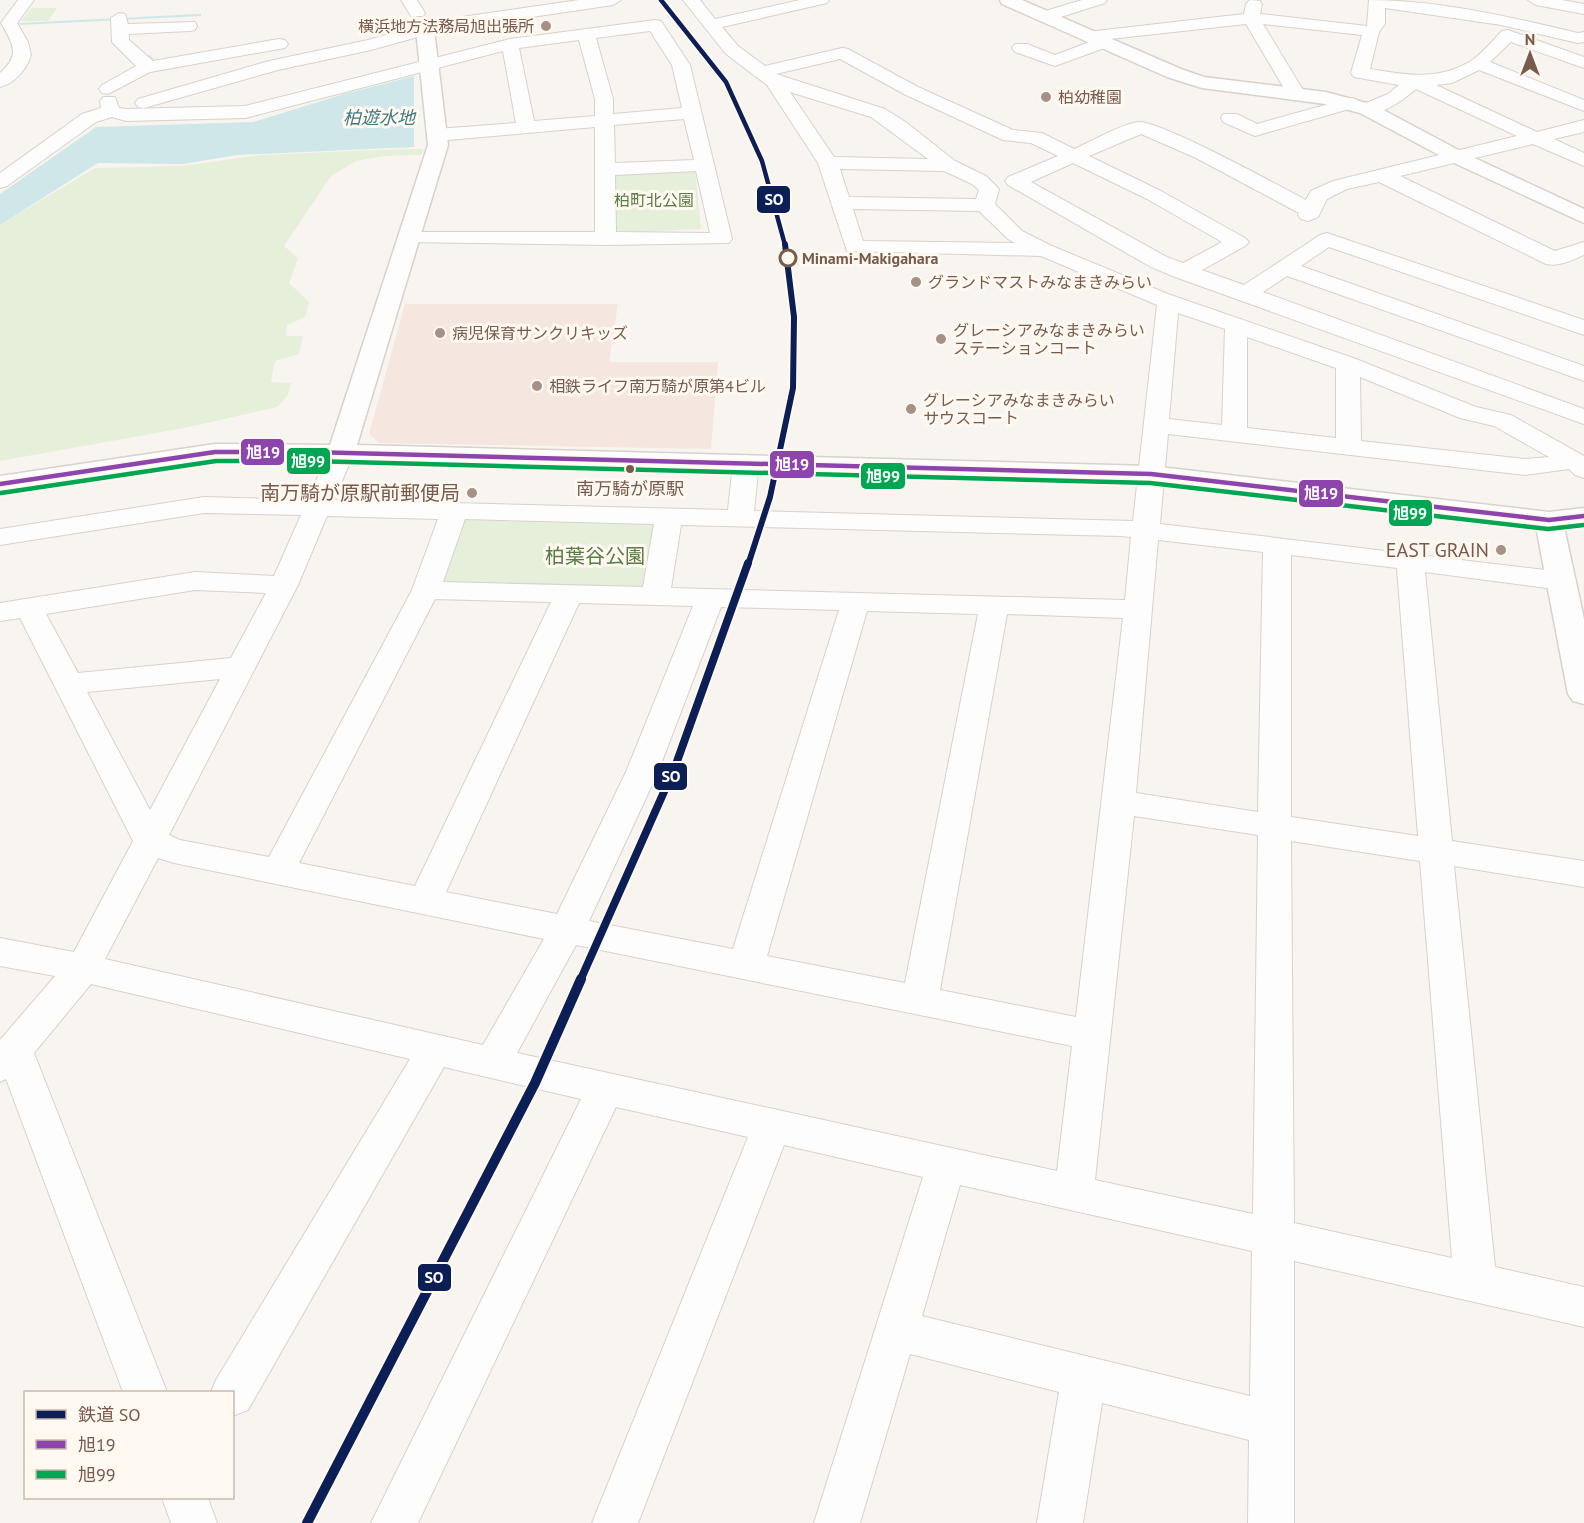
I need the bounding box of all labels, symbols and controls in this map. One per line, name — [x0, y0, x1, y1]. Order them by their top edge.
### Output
place label: 横浜地方法務局旭出張所 — [358, 16, 534, 36]
marker: 横浜地方法務局旭出張所 — [539, 19, 553, 33]
north arrow — [1500, 24, 1560, 84]
text: N — [1525, 29, 1535, 49]
place label: 柏幼稚園 — [1058, 87, 1122, 107]
marker: 柏幼稚園 — [1039, 90, 1053, 104]
water label: 柏遊水地 — [343, 106, 417, 129]
line badge: SO — [756, 185, 791, 214]
text: SO — [764, 189, 784, 209]
park label: 柏町北公園 — [614, 190, 694, 210]
place label: Minami-Makigahara — [802, 248, 938, 268]
marker: Minami-Makigahara — [779, 249, 797, 267]
place label: グランドマストみなまきみらい — [928, 272, 1152, 292]
marker: グランドマストみなまきみらい — [909, 275, 923, 289]
place label: グレーシアみなまきみらい ステーションコート — [953, 320, 1145, 358]
place label: 病児保育サンクリキッズ — [452, 323, 628, 343]
marker: 病児保育サンクリキッズ — [433, 326, 447, 340]
marker: グレーシアみなまきみらい ステーションコート — [934, 332, 948, 346]
place label: 相鉄ライフ南万騎が原第4ビル — [549, 376, 766, 396]
marker: 相鉄ライフ南万騎が原第4ビル — [530, 379, 544, 393]
place label: グレーシアみなまきみらい サウスコート — [923, 390, 1115, 428]
marker: グレーシアみなまきみらい サウスコート — [904, 402, 918, 416]
line badge: 旭19 — [240, 438, 285, 466]
text: 旭19 — [246, 442, 280, 462]
line badge: 旭99 — [286, 447, 331, 475]
line badge: 旭19 — [769, 450, 815, 479]
text: 旭99 — [291, 451, 325, 471]
text: 旭19 — [775, 454, 809, 474]
line badge: 旭99 — [860, 462, 906, 490]
marker: 南万騎が原駅 — [624, 463, 636, 475]
text: 旭99 — [866, 466, 900, 486]
place label: 南万騎が原駅 — [576, 477, 684, 500]
line badge: 旭19 — [1298, 479, 1344, 508]
place label: 南万騎が原駅前郵便局 — [260, 480, 460, 506]
text: 旭19 — [1304, 483, 1338, 503]
marker: 南万騎が原駅前郵便局 — [465, 486, 479, 500]
line badge: 旭99 — [1388, 499, 1433, 527]
text: 旭99 — [1393, 503, 1427, 523]
place label: EAST GRAIN — [1386, 537, 1489, 563]
park label: 柏葉谷公園 — [545, 543, 645, 569]
marker: EAST GRAIN — [1494, 543, 1508, 557]
line badge: SO — [653, 762, 688, 791]
text: SO — [661, 766, 681, 786]
line badge: SO — [417, 1263, 452, 1292]
text: SO — [424, 1267, 444, 1287]
legend — [24, 1391, 234, 1499]
text: 鉄道 SO — [78, 1403, 141, 1426]
text: 旭19 — [78, 1433, 116, 1456]
text: 旭99 — [78, 1463, 116, 1486]

